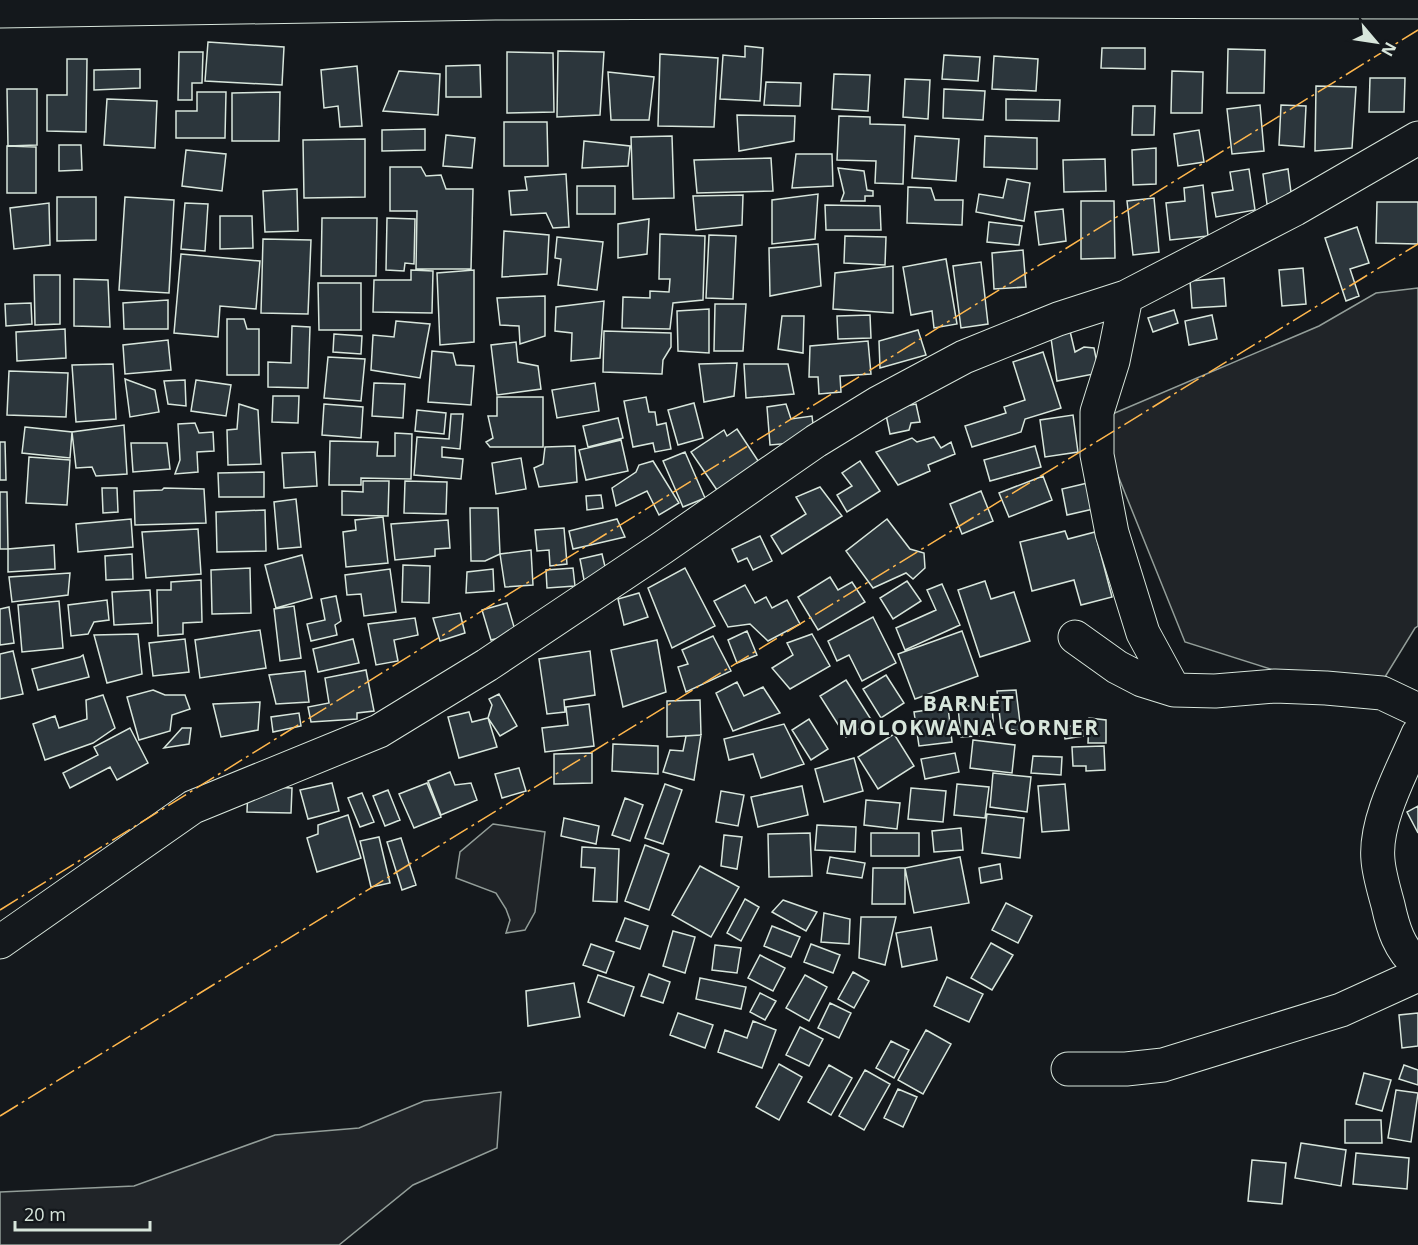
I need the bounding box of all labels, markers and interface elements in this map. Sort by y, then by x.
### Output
north arrow [1346,12,1406,72]
text: N [1376,38,1402,60]
district label: BARNET MOLOKWANA CORNER [838,689,1100,741]
scale bar [15,1194,150,1232]
text: 20 m [24,1202,66,1226]

